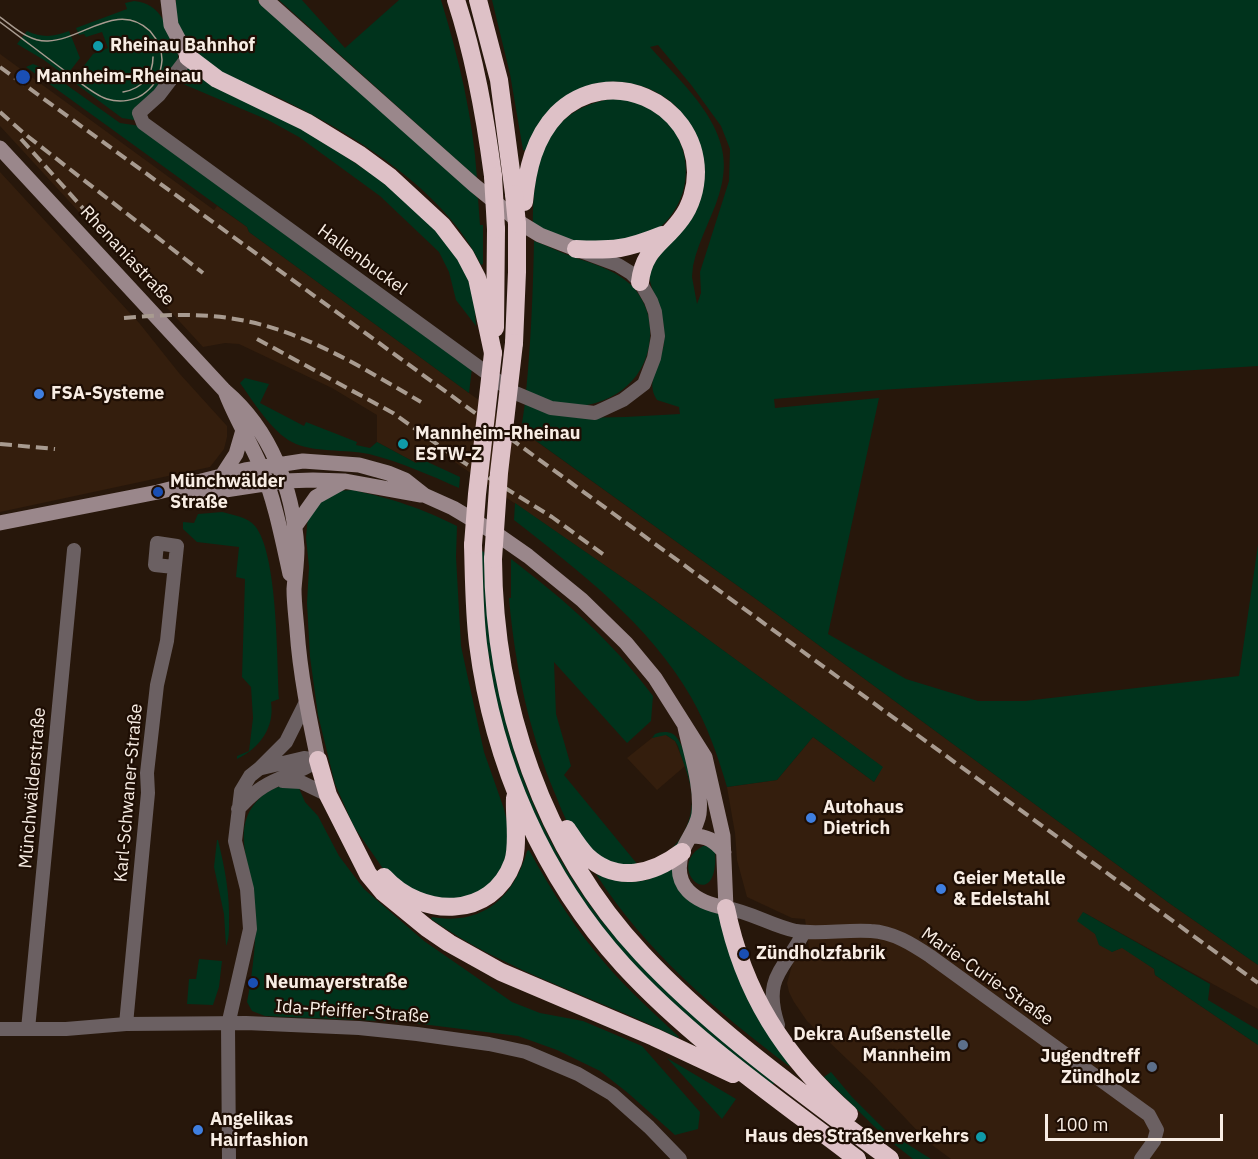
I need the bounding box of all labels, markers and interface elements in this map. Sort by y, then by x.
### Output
place label: Rheinau Bahnhof [110,35,255,57]
marker: Rheinau Bahnhof [91,39,105,53]
place label: Mannheim-Rheinau [36,66,202,88]
marker: Mannheim-Rheinau [14,68,32,86]
street label: Rhenaniastraße [75,202,179,310]
street label: Hallenbuckel [313,220,411,300]
place label: FSA-Systeme [51,383,164,405]
marker: FSA-Systeme [32,387,46,401]
place label: Mannheim-Rheinau ESTW-Z [415,423,581,466]
marker: Mannheim-Rheinau ESTW-Z [396,437,410,451]
place label: Münchwälder Straße [170,471,285,514]
marker: Münchwälder Straße [151,485,165,499]
street label: Karl-Schwaner-Straße [110,703,148,883]
street label: Münchwälderstraße [15,706,51,870]
place label: Autohaus Dietrich [823,797,904,840]
marker: Autohaus Dietrich [804,811,818,825]
place label: Geier Metalle & Edelstahl [953,868,1066,910]
marker: Geier Metalle & Edelstahl [934,882,948,896]
street label: Marie-Curie-Straße [917,923,1057,1031]
place label: Zündholzfabrik [756,943,885,965]
marker: Zündholzfabrik [737,947,751,961]
place label: Neumayerstraße [265,972,408,994]
marker: Neumayerstraße [246,976,260,990]
street label: Ida-Pfeiffer-Straße [274,996,430,1028]
place label: Dekra Außenstelle Mannheim [793,1024,951,1066]
marker: Dekra Außenstelle Mannheim [956,1038,970,1052]
place label: Jugendtreff Zündholz [1040,1046,1140,1088]
marker: Jugendtreff Zündholz [1145,1060,1159,1074]
scale bar [1048,1102,1226,1140]
place label: Angelikas Hairfashion [210,1109,308,1152]
text: 100 m [1056,1113,1108,1136]
marker: Angelikas Hairfashion [191,1123,205,1137]
place label: Haus des Straßenverkehrs [745,1126,969,1148]
marker: Haus des Straßenverkehrs [974,1130,988,1144]

